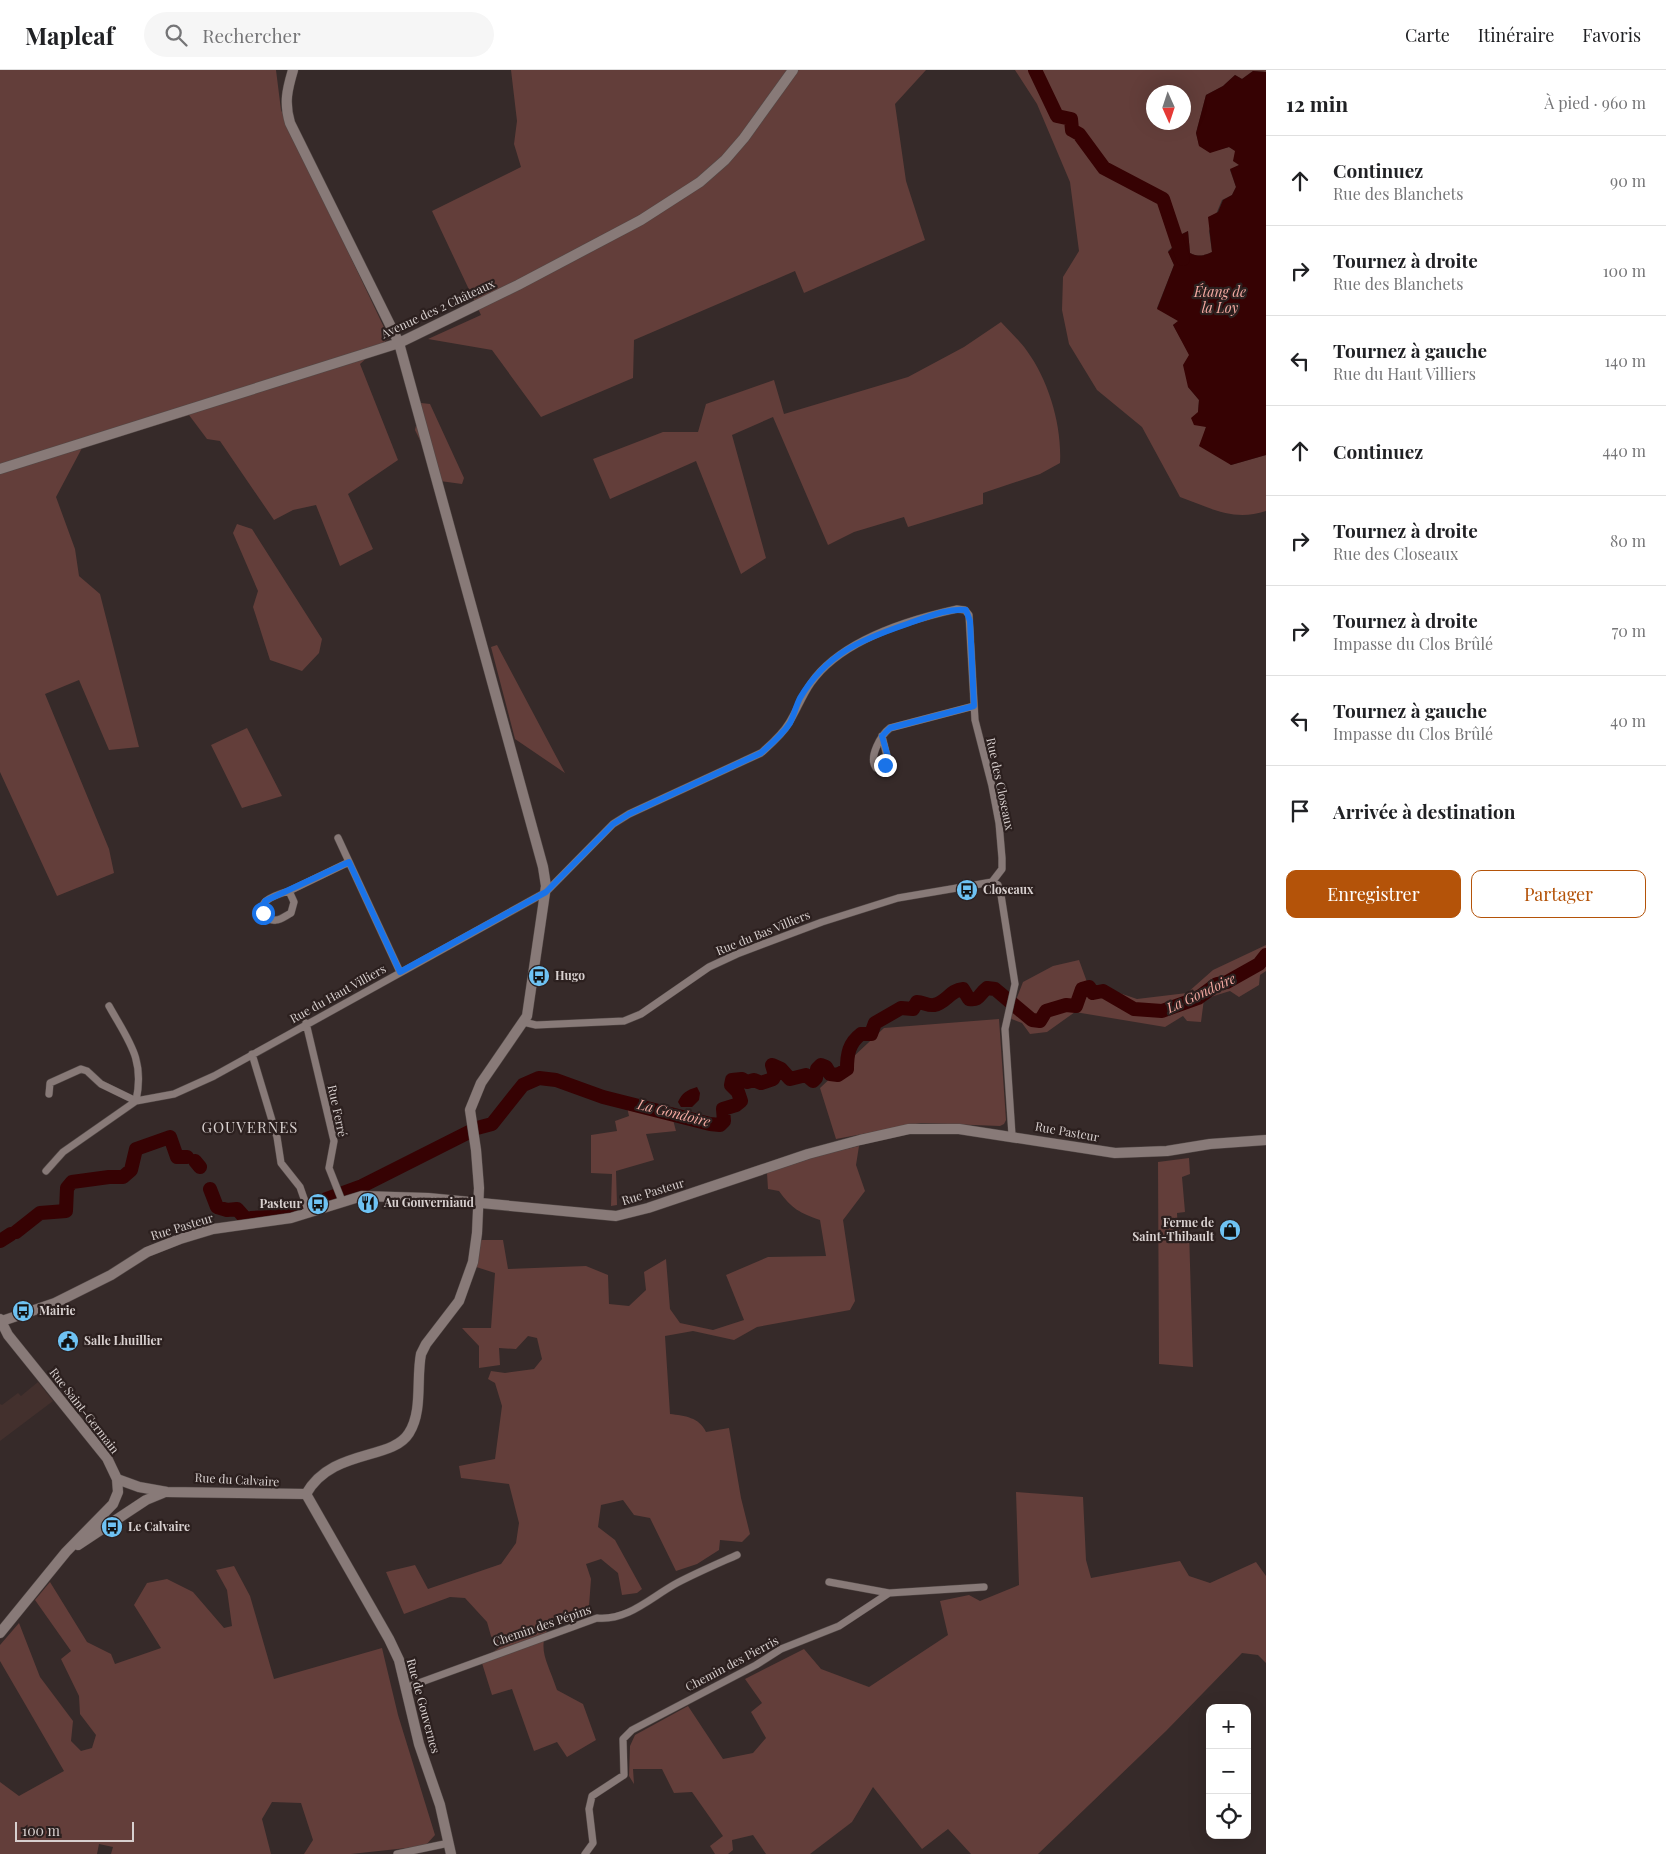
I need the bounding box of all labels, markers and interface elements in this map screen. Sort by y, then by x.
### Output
search box [144,12,494,57]
text: Mapleaf [25,19,114,51]
icon: search [162,21,190,49]
text: Rechercher [202,22,301,48]
text: Carte [1405,23,1450,47]
text: Itinéraire [1478,23,1554,47]
text: Favoris [1582,23,1641,47]
north arrow [1146,85,1191,130]
text: 12 min [1286,89,1348,117]
text: À pied · 960 m [1544,92,1646,113]
text: Continuez [1333,157,1423,183]
icon: ahead [1286,167,1314,195]
text: 90 m [1610,170,1646,191]
text: Rue des Blanchets [1333,183,1463,204]
text: Tournez à droite [1333,247,1478,273]
icon: right [1286,257,1314,285]
text: 100 m [1603,260,1646,281]
text: Rue des Blanchets [1333,273,1463,294]
street label: Avenue des 2 Châteaux [377,274,498,342]
water label: Étang de la Loy [1193,282,1246,317]
text: Tournez à gauche [1333,337,1487,363]
icon: left [1286,347,1314,375]
text: 140 m [1604,350,1646,371]
text: Rue du Haut Villiers [1333,363,1476,384]
icon: ahead [1286,437,1314,465]
text: Continuez [1333,438,1423,464]
text: 440 m [1602,440,1646,461]
text: Tournez à droite [1333,517,1478,543]
icon: right [1286,527,1314,555]
text: 80 m [1610,530,1646,551]
text: Rue des Closeaux [1333,543,1458,564]
text: Tournez à droite [1333,607,1478,633]
icon: right [1286,617,1314,645]
text: 70 m [1612,620,1646,641]
text: Impasse du Clos Brûlé [1333,633,1493,654]
text: Tournez à gauche [1333,697,1487,723]
icon: left [1286,707,1314,735]
text: 40 m [1610,710,1646,731]
text: Impasse du Clos Brûlé [1333,723,1493,744]
street label: Rue des Closeaux [983,736,1019,832]
route end [874,754,897,777]
icon: arrive [1286,797,1314,825]
text: Arrivée à destination [1333,798,1515,824]
button: Enregistrer [1286,870,1461,918]
button: Partager [1471,870,1646,918]
bus stop icon: Closeaux [955,878,979,902]
place label: Closeaux [983,881,1034,897]
route start [252,902,275,925]
street label: Rue du Bas Villiers [713,906,812,958]
street label: Rue du Haut Villiers [287,960,388,1026]
bus stop icon: Hugo [527,964,551,988]
place label: Hugo [555,967,585,983]
water label: La Gondoire [1162,968,1238,1017]
street label: Rue Ferré [325,1083,351,1138]
water label: La Gondoire [635,1094,712,1131]
district label: GOUVERNES [202,1117,298,1137]
street label: Rue Pasteur [1034,1118,1101,1145]
street label: Rue Pasteur [619,1174,687,1208]
restaurant icon: Au Gouverniaud [356,1191,380,1215]
bus stop icon: Pasteur [306,1192,330,1216]
place label: Au Gouverniaud [383,1194,474,1210]
place label: Pasteur [260,1195,302,1211]
street label: Rue Pasteur [148,1209,216,1243]
place label: Ferme de Saint-Thibault [1132,1214,1215,1244]
shop icon: Ferme de Saint-Thibault [1218,1218,1242,1242]
bus stop icon: Mairie [11,1299,35,1323]
place label: Mairie [39,1302,75,1318]
public building icon: Salle Lhuillier [56,1329,80,1353]
place label: Salle Lhuillier [84,1332,162,1348]
street label: Rue Saint-Germain [46,1364,123,1456]
street label: Rue du Calvaire [194,1469,280,1489]
bus stop icon: Le Calvaire [100,1515,124,1539]
place label: Le Calvaire [128,1518,190,1534]
street label: Chemin des Pépins [490,1601,593,1649]
street label: Chemin des Pierris [682,1632,781,1694]
street label: Rue de Gouvernes [404,1657,444,1755]
map controls [1206,1704,1251,1839]
button: + [1206,1704,1251,1749]
button: − [1206,1749,1251,1794]
button: locate [1206,1794,1251,1839]
scale bar [15,1819,134,1842]
text: 100 m [22,1821,60,1840]

